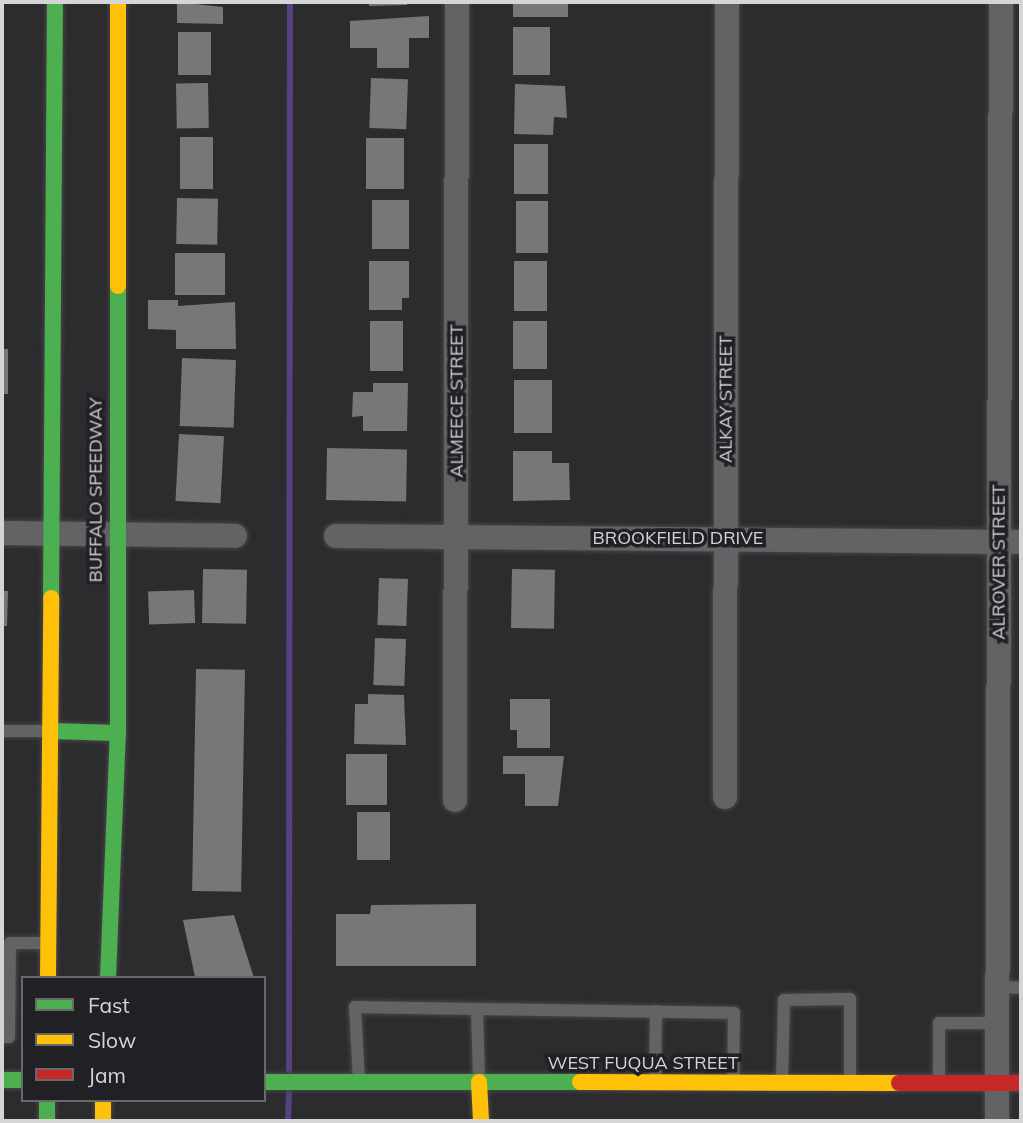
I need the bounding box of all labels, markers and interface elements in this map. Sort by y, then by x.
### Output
street label: ALMEECE STREET [446,324,468,478]
street label: ALKAY STREET [715,335,737,463]
street label: BUFFALO SPEEDWAY [85,398,107,582]
street label: ALROVER STREET [988,484,1010,640]
street label: BROOKFIELD DRIVE [593,527,763,549]
legend [21,976,266,1102]
text: Fast [88,992,130,1018]
text: Slow [88,1027,136,1053]
street label: WEST FUQUA STREET [547,1052,739,1074]
text: Jam [88,1062,126,1088]

